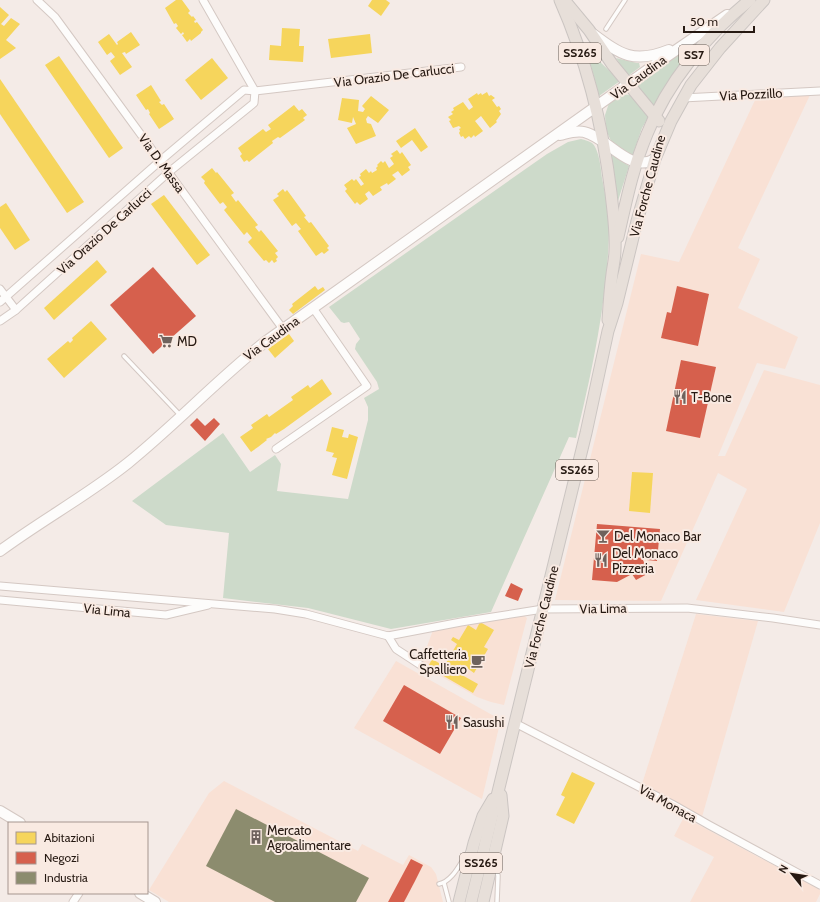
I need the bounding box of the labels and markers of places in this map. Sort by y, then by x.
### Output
supermarket icon: MD [158,333,174,349]
place label: MD [177,333,197,349]
restaurant icon: T-Bone [672,389,688,405]
place label: T-Bone [691,389,732,405]
bar icon: Del Monaco Bar [595,528,611,544]
place label: Del Monaco Bar [614,528,702,544]
place label: Del Monaco Pizzeria [612,545,678,576]
restaurant icon: Del Monaco Pizzeria [593,552,609,568]
place label: Caffetteria Spalliero [409,646,468,677]
cafe icon: Caffetteria Spalliero [470,653,486,669]
restaurant icon: Sasushi [444,714,460,730]
place label: Sasushi [463,714,504,730]
place label: Mercato Agroalimentare [267,822,351,853]
building icon: Mercato Agroalimentare [248,829,264,845]

